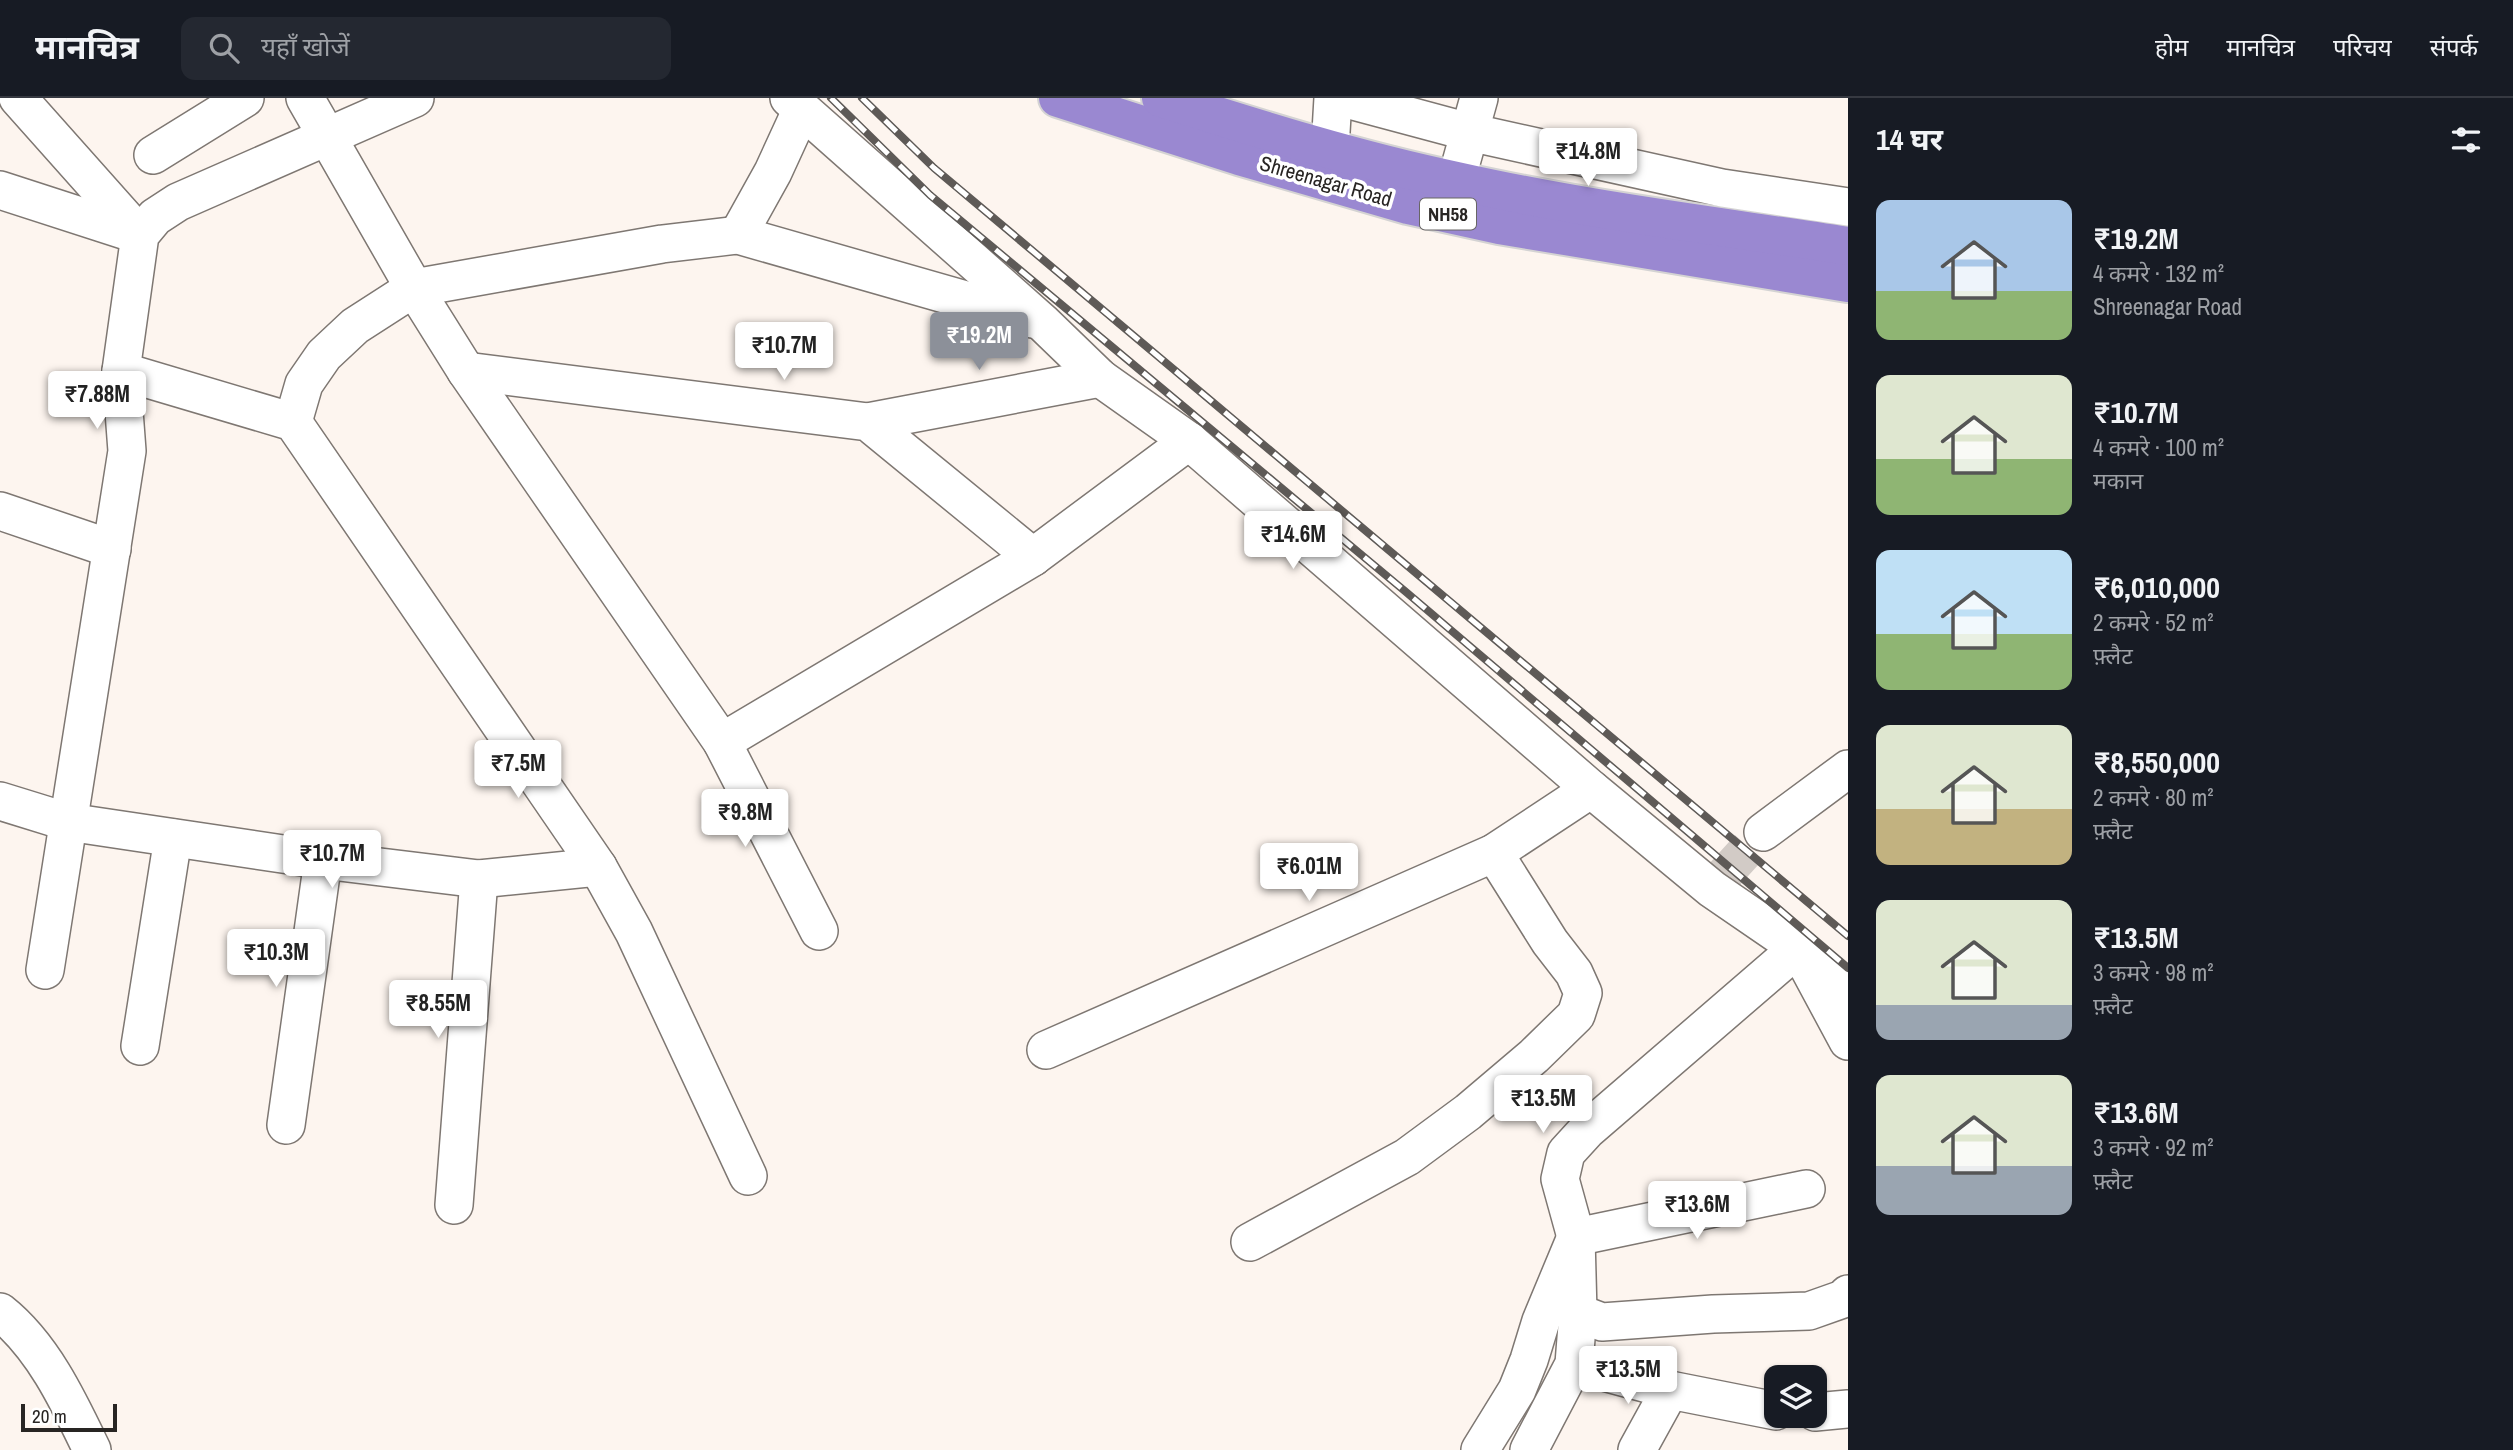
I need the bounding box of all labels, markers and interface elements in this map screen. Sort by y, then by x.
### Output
search box [181,17,671,80]
text: मानचित्र [35,25,139,69]
icon: search [205,29,243,67]
text: यहाँ खोजें [261,29,350,64]
text: होम [2155,31,2188,63]
text: मानचित्र [2226,31,2295,63]
text: परिचय [2333,31,2392,63]
text: संपर्क [2430,31,2478,63]
text: 14 घर [1876,119,1943,159]
icon: filters [2447,121,2485,159]
pin: ₹14.8M [1531,129,1645,188]
text: ₹14.8M [1555,135,1621,166]
street label: Shreenagar Road [1257,148,1395,214]
road number: NH58 [1420,198,1476,230]
text: ₹19.2M [2093,218,2179,258]
icon: home [1932,228,2016,312]
text: 4 कमरे · 132 m² [2093,258,2224,289]
text: Shreenagar Road [2093,291,2242,322]
pin: ₹19.2M [922,313,1036,372]
text: ₹19.2M [946,319,1012,350]
pin: ₹10.7M [727,322,841,382]
text: ₹10.7M [751,329,817,360]
pin: ₹7.88M [40,372,154,431]
text: ₹7.88M [64,378,130,409]
text: ₹10.7M [2093,392,2179,432]
icon: home [1932,403,2016,487]
text: 4 कमरे · 100 m² [2093,432,2224,463]
text: मकान [2093,465,2143,496]
pin: ₹14.6M [1236,512,1350,571]
text: ₹14.6M [1260,518,1326,549]
text: ₹6,010,000 [2093,567,2220,607]
icon: home [1932,578,2016,662]
text: 2 कमरे · 52 m² [2093,607,2214,638]
text: फ़्लैट [2093,640,2133,671]
pin: ₹7.5M [469,740,567,800]
text: ₹8,550,000 [2093,742,2220,782]
text: ₹7.5M [490,747,546,778]
icon: home [1932,753,2016,837]
text: 2 कमरे · 80 m² [2093,782,2214,813]
pin: ₹9.8M [696,790,794,849]
text: ₹9.8M [717,796,773,827]
text: फ़्लैट [2093,815,2133,846]
pin: ₹10.7M [275,830,389,890]
text: ₹10.7M [299,837,365,868]
pin: ₹6.01M [1252,844,1366,903]
text: ₹6.01M [1276,850,1342,881]
text: ₹13.5M [2093,917,2179,957]
icon: home [1932,928,2016,1012]
pin: ₹10.3M [219,930,333,989]
text: ₹10.3M [243,936,309,967]
text: 3 कमरे · 98 m² [2093,957,2214,988]
pin: ₹8.55M [381,981,495,1040]
text: ₹8.55M [405,987,471,1018]
text: फ़्लैट [2093,990,2133,1021]
pin: ₹13.5M [1486,1076,1600,1135]
text: ₹13.5M [1510,1082,1576,1113]
text: ₹13.6M [2093,1092,2179,1132]
icon: home [1932,1103,2016,1187]
text: 3 कमरे · 92 m² [2093,1132,2214,1163]
text: फ़्लैट [2093,1165,2133,1196]
pin: ₹13.6M [1640,1182,1754,1241]
text: ₹13.6M [1664,1188,1730,1219]
pin: ₹13.5M [1571,1346,1685,1406]
text: ₹13.5M [1595,1353,1661,1384]
map controls [1764,1365,1827,1428]
button: layers [1764,1365,1827,1428]
scale bar [21,1401,117,1433]
text: 20 m [32,1403,67,1429]

